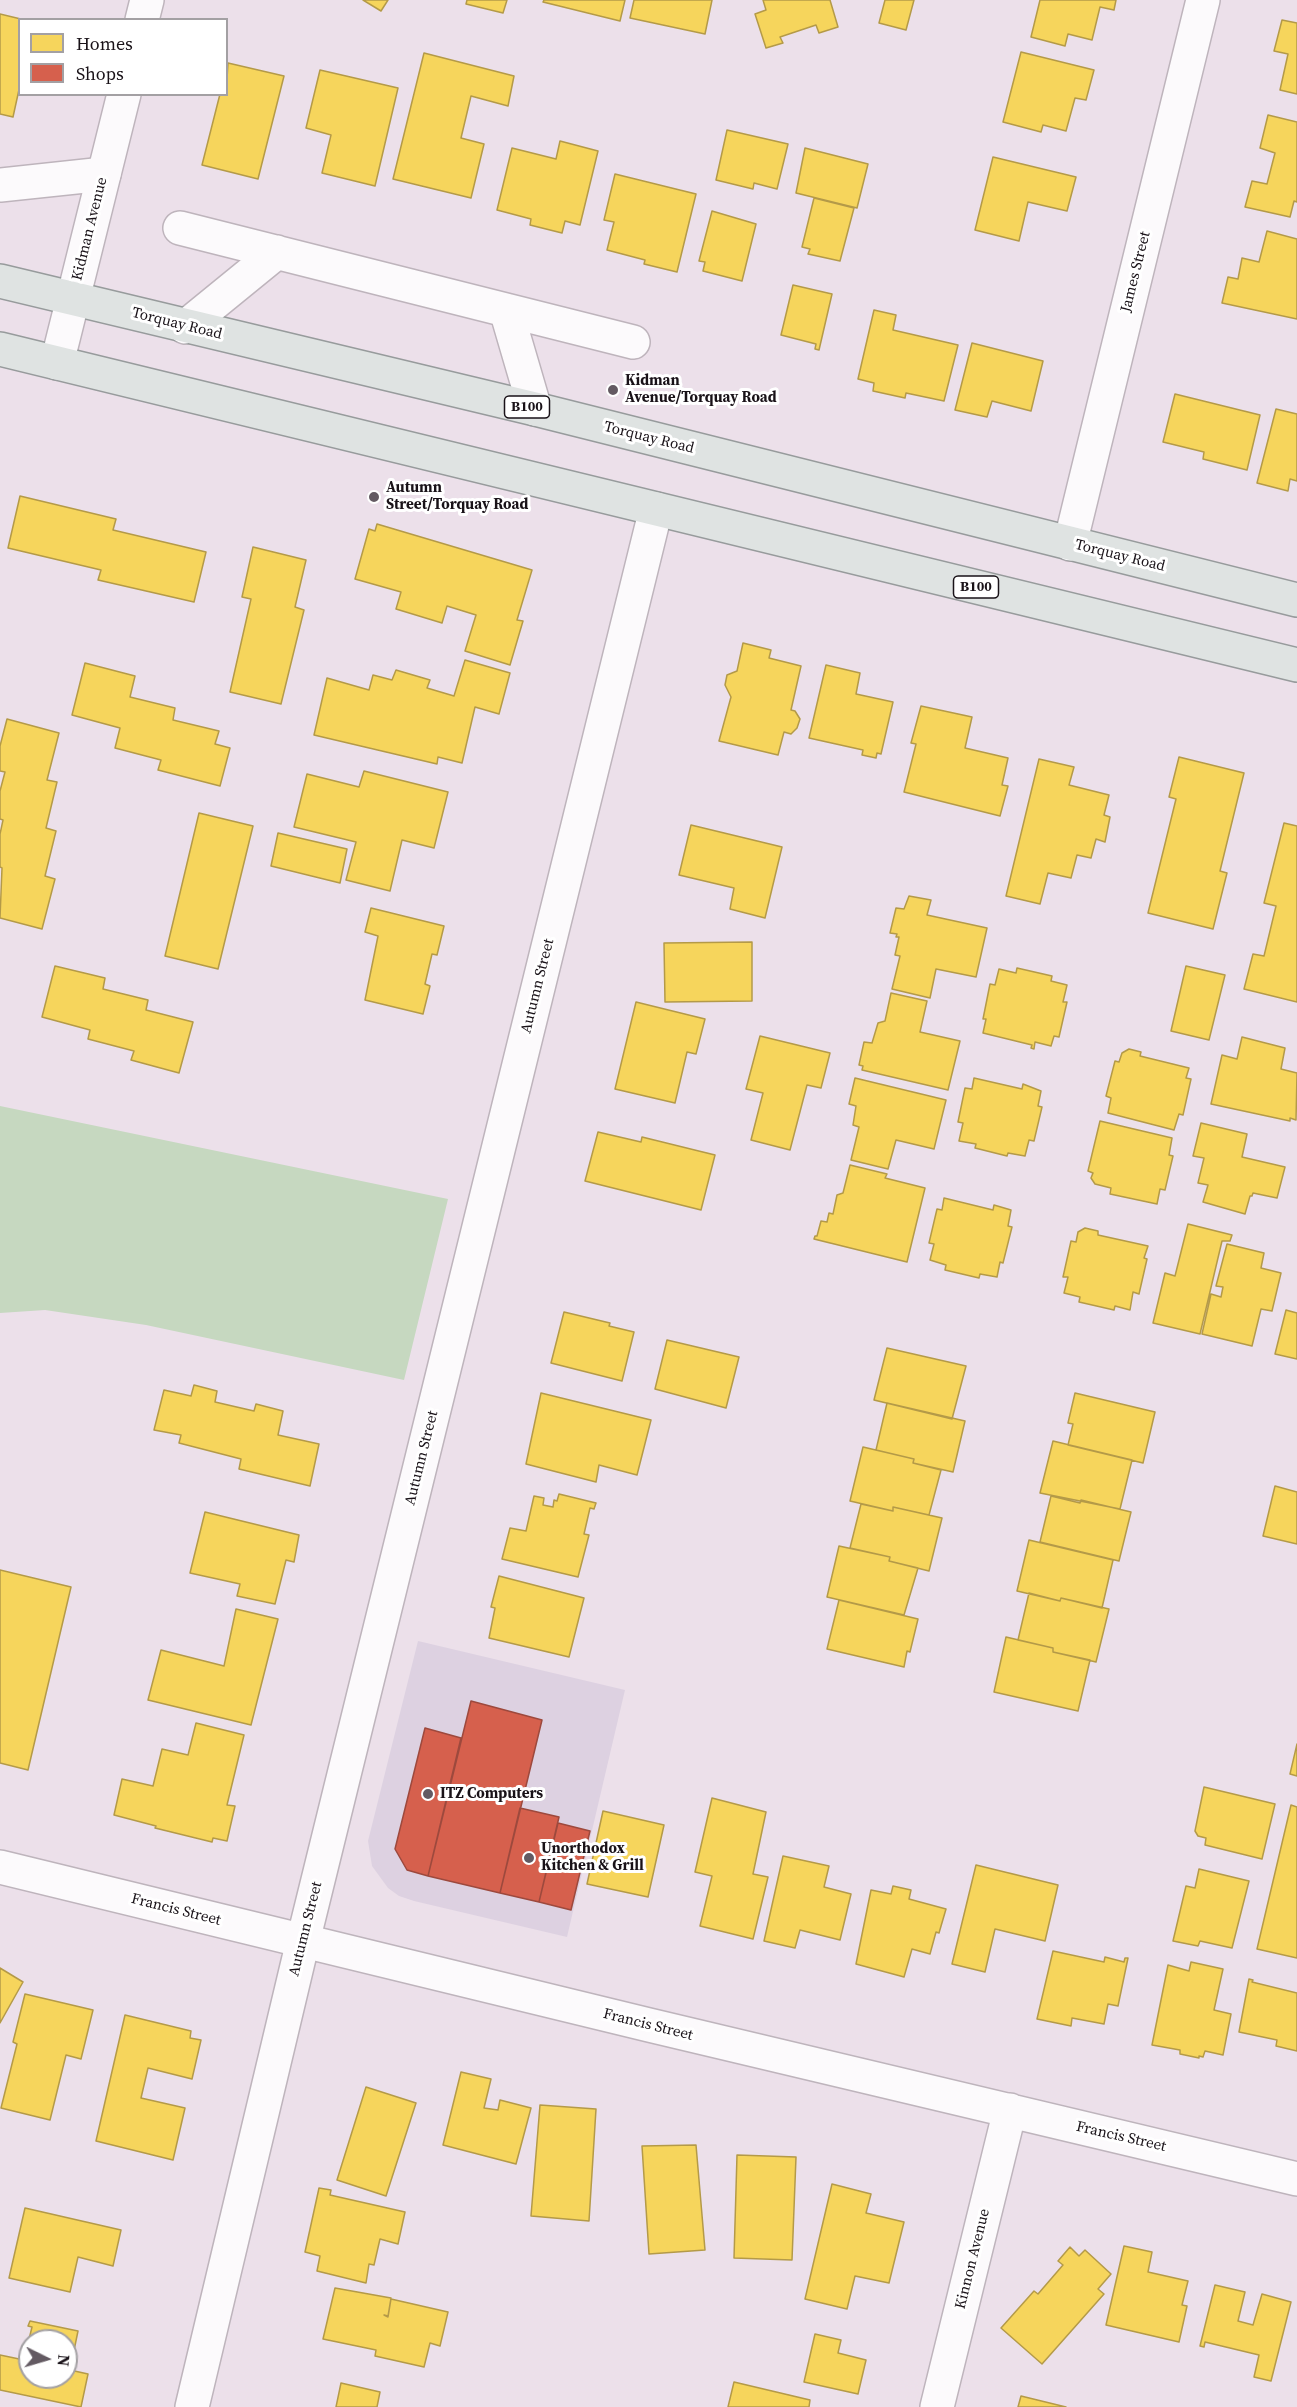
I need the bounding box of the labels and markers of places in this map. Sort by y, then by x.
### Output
place label: Kidman Avenue/Torquay Road [625,372,777,407]
marker: Kidman Avenue/Torquay Road [606,383,620,397]
place label: Autumn Street/Torquay Road [386,479,528,514]
marker: Autumn Street/Torquay Road [367,490,381,504]
place label: ITZ Computers [440,1785,543,1803]
marker: ITZ Computers [421,1787,435,1801]
place label: Unorthodox Kitchen & Grill [541,1840,644,1875]
marker: Unorthodox Kitchen & Grill [522,1851,536,1865]

